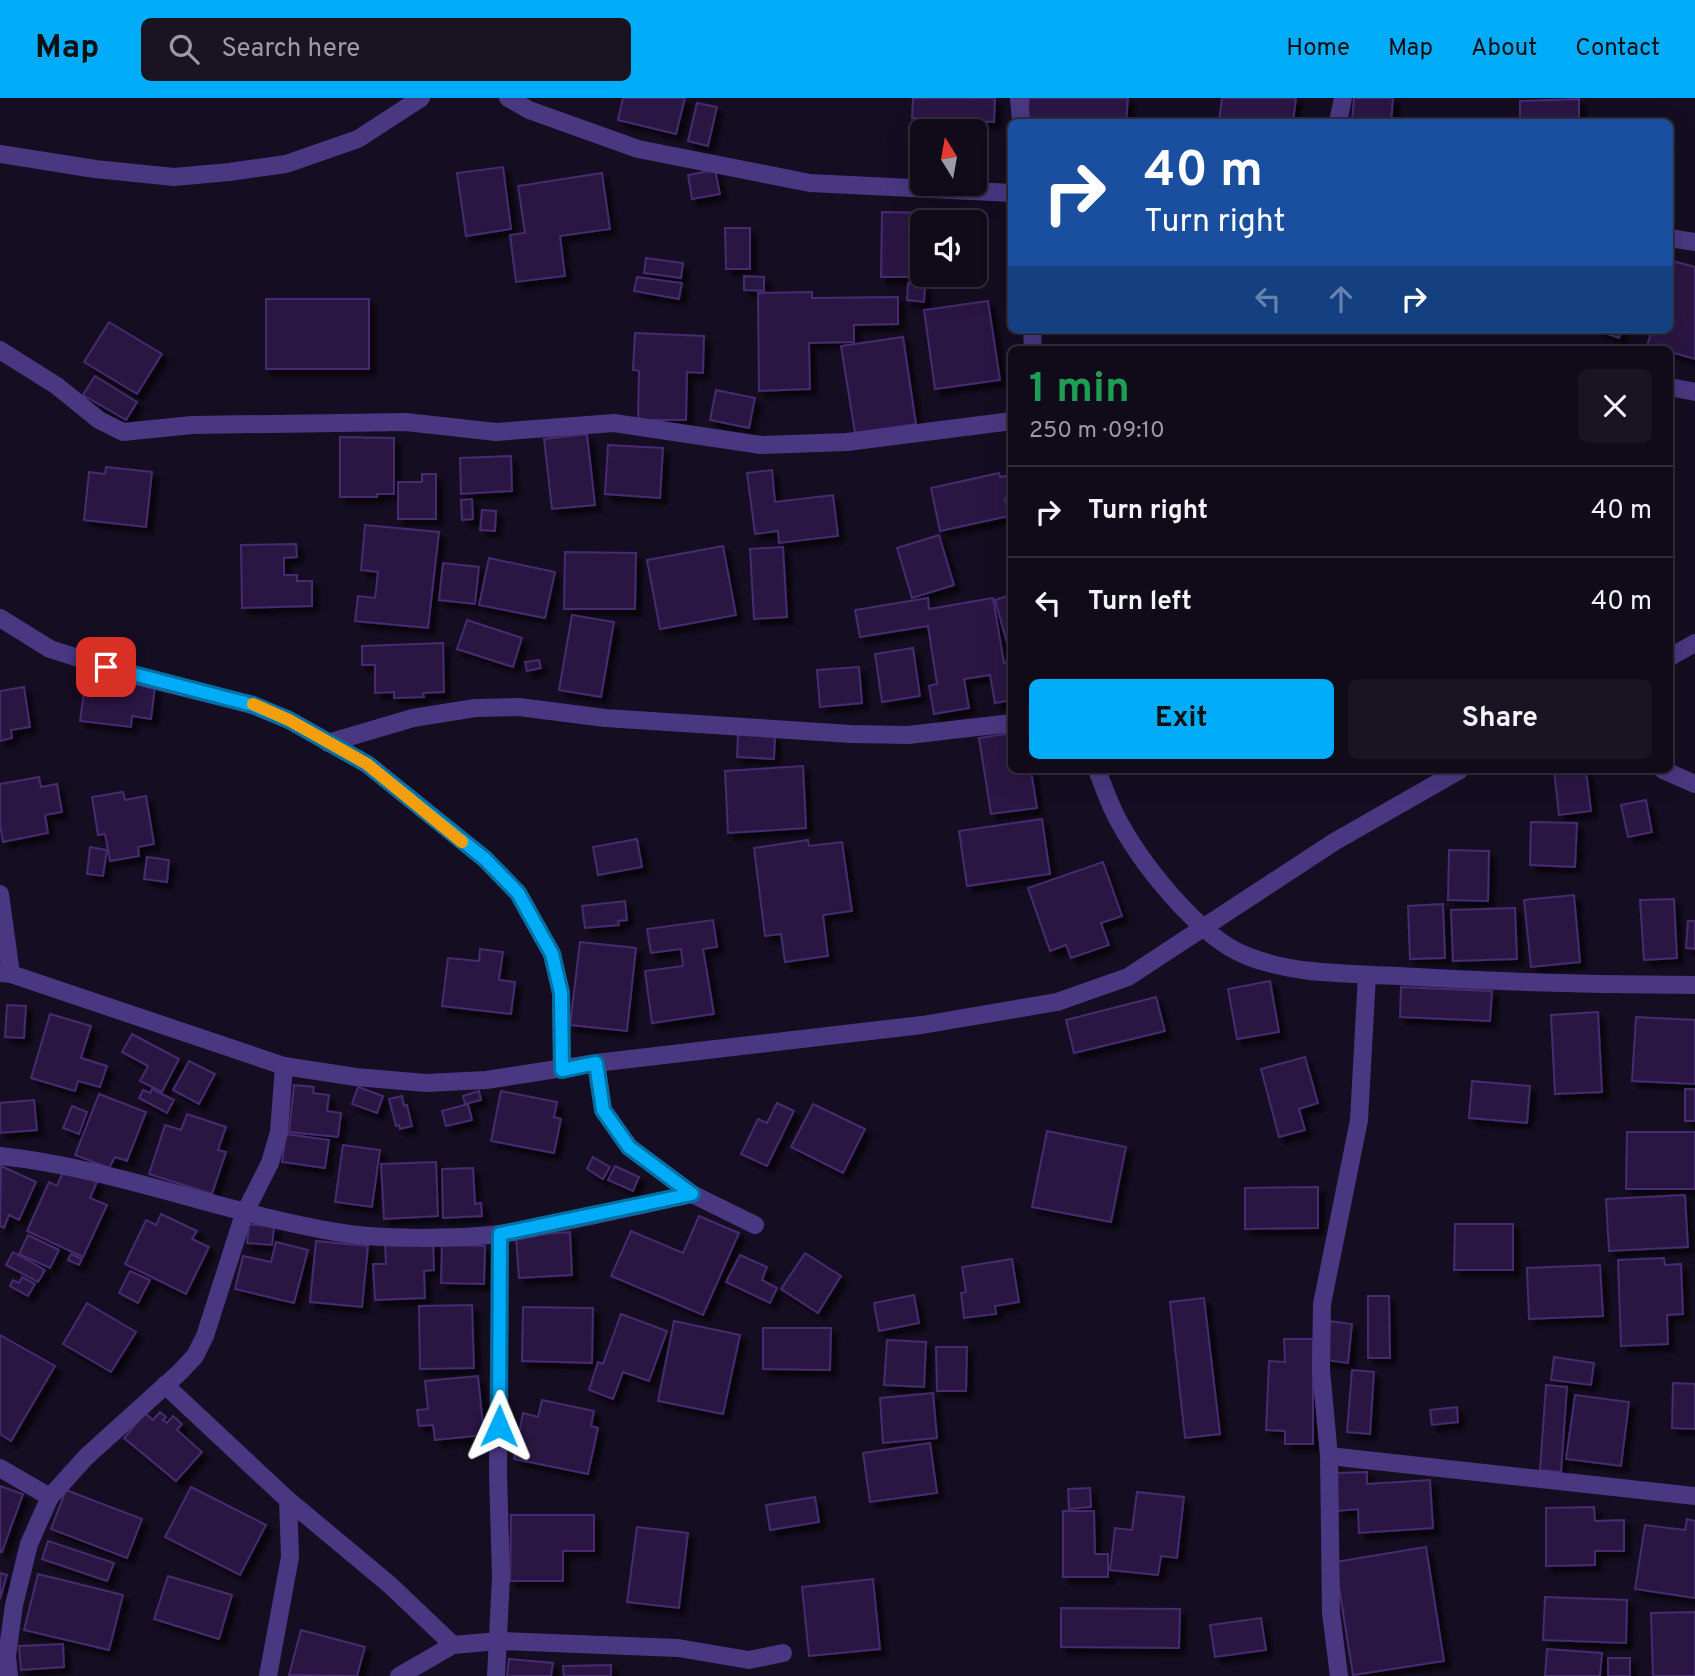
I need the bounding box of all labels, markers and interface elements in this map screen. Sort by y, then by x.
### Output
search box [141,18,631,81]
text: Map [35,28,99,70]
icon: search [165,30,203,68]
text: Search here [221,33,360,66]
text: Home [1286,34,1350,64]
text: Map [1388,34,1433,64]
text: About [1471,34,1537,64]
text: Contact [1575,34,1660,64]
north arrow [910,119,987,196]
map controls [910,119,987,287]
text: 40 m [1144,142,1263,204]
icon: right [1029,147,1120,238]
text: Turn right [1144,203,1286,243]
button: sound [910,210,987,287]
icon: left [1249,280,1287,318]
icon: ahead [1322,280,1360,318]
icon: right [1395,280,1433,318]
text: 1 min [1029,364,1130,417]
button: close [1578,369,1652,443]
text: 250 m · 09:10 [1029,417,1165,446]
icon: right [1029,493,1067,531]
text: Turn right [1088,495,1208,528]
text: 40 m [1591,495,1652,528]
icon: left [1029,584,1067,622]
text: Turn left [1088,586,1192,619]
text: 40 m [1591,586,1652,619]
pin [76,637,136,697]
icon: arrive [87,648,125,686]
button: Exit [1029,679,1334,759]
button: Share [1348,679,1652,759]
position arrow [462,1389,536,1463]

